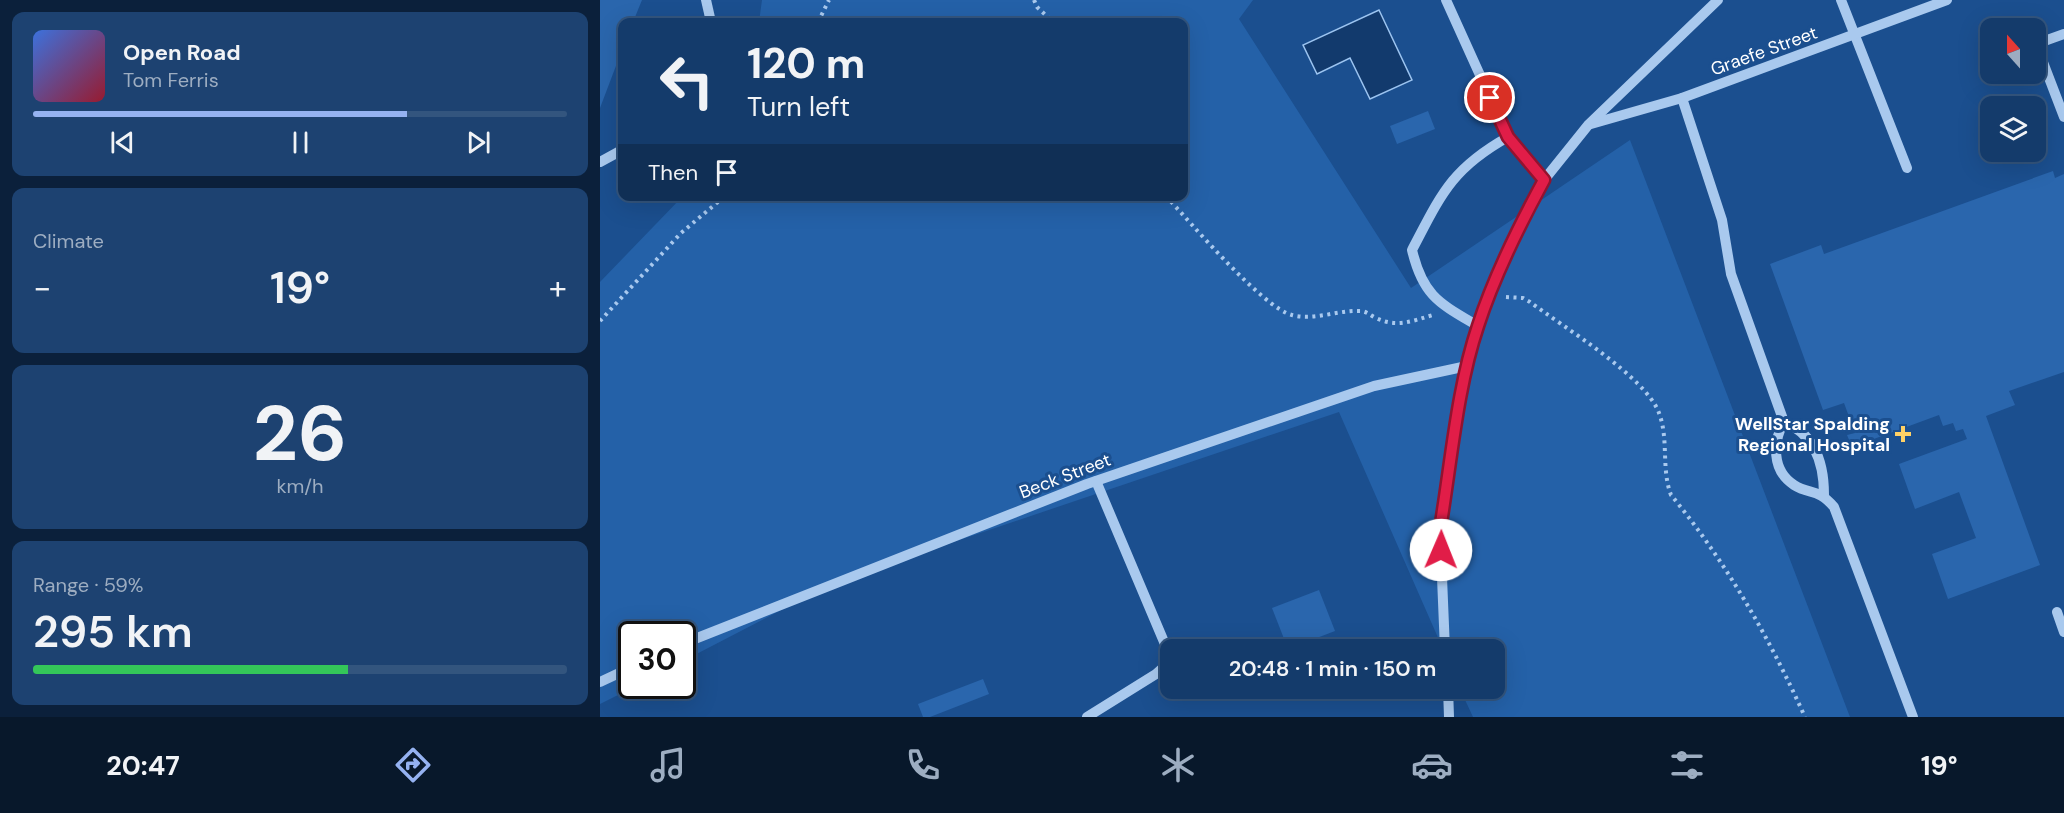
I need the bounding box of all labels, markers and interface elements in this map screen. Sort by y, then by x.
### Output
north arrow [1980,18,2046,84]
map controls [1980,18,2046,162]
street label: Graefe Street [1707,21,1821,81]
text: 120 m [747,36,865,91]
text: Open Road [123,38,241,67]
icon: left [648,42,726,120]
text: Tom Ferris [123,67,219,93]
pin [1464,72,1515,123]
icon: arrive [1473,81,1506,114]
text: Turn left [747,89,850,124]
button: layers [1980,96,2046,162]
icon: previous [106,126,139,159]
icon: pause [284,126,317,159]
icon: next [462,126,495,159]
icon: arrive [710,156,743,189]
text: Then [648,158,698,187]
text: Climate [33,228,104,254]
text: 19° [270,258,330,317]
text: − [33,266,51,309]
text: + [549,266,567,309]
text: 26 [253,383,347,484]
place label: WellStar Spalding Regional Hospital [1735,412,1890,457]
marker: WellStar Spalding Regional Hospital [1894,425,1912,443]
street label: Beck Street [1016,448,1114,504]
text: km/h [276,473,324,499]
position arrow [1409,518,1473,582]
text: Range · 59% [33,572,144,598]
text: 295 km [33,602,193,661]
speed limit sign: 30 [618,621,696,699]
text: 20:48 · 1 min · 150 m [1229,654,1436,683]
icon: directions [392,744,434,786]
icon: music [647,744,689,786]
icon: phone [902,744,944,786]
icon: climate [1157,744,1199,786]
icon: car [1411,744,1453,786]
icon: filters [1666,744,1708,786]
text: 20:47 [106,748,180,783]
text: 19° [1921,748,1958,783]

